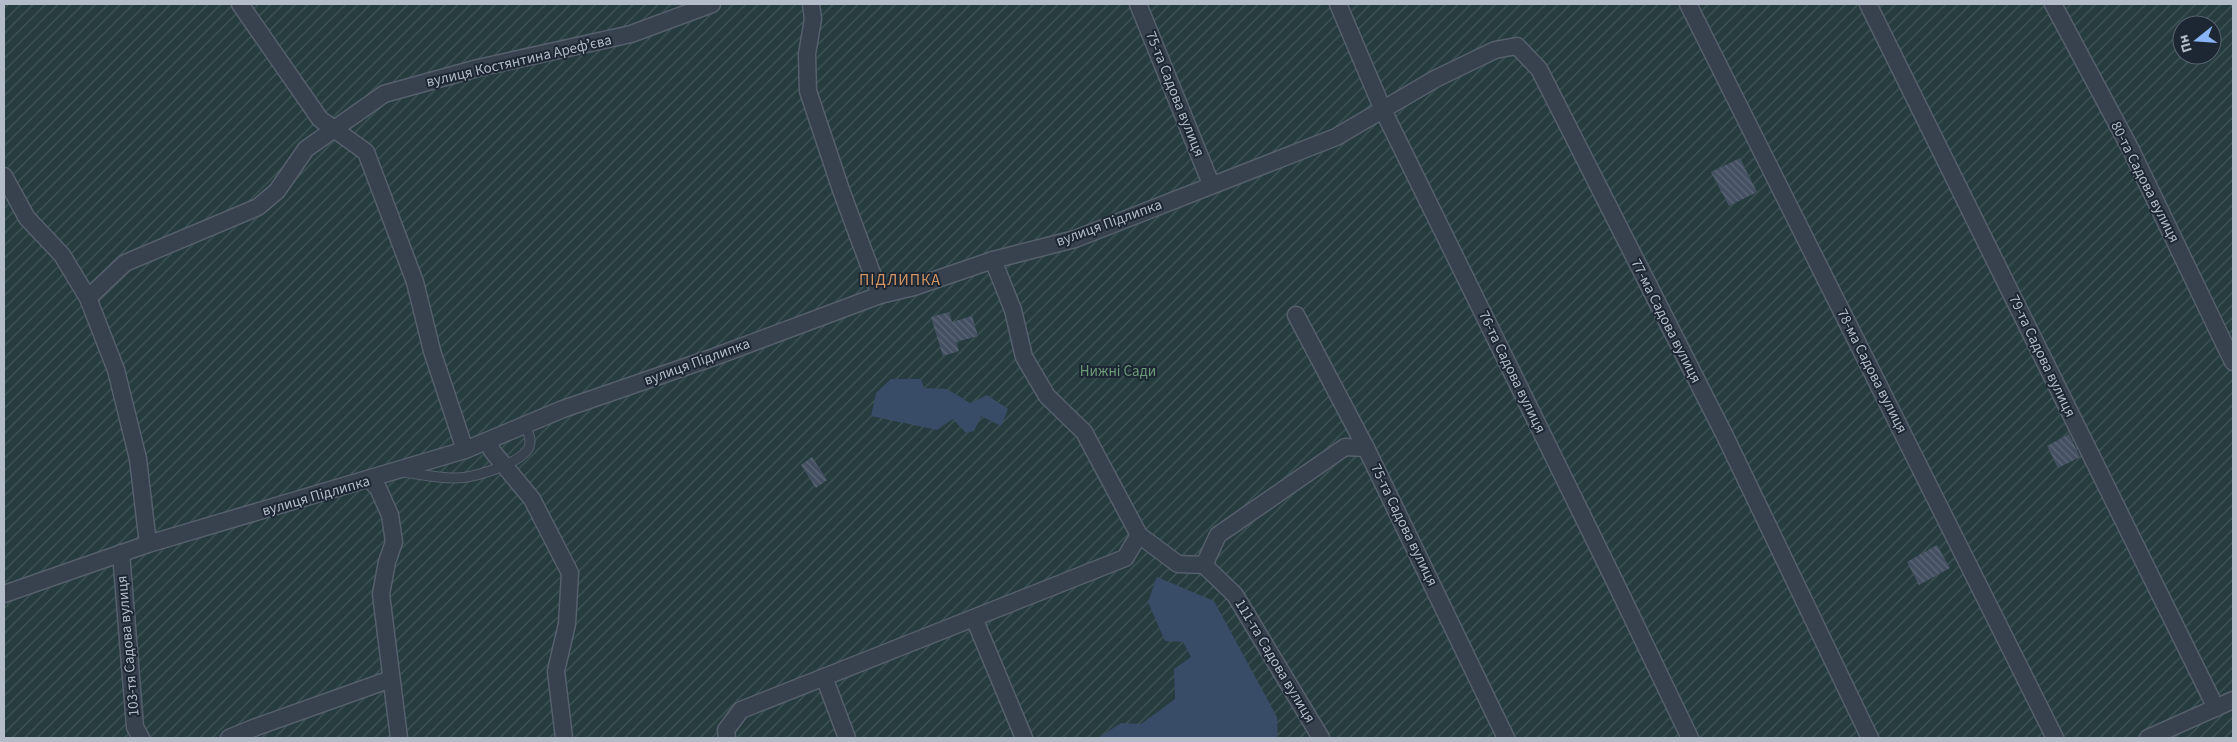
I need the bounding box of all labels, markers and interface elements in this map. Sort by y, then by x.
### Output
north arrow [2172,15,2222,65]
street label: 75-та Садова вулиця [1140,28,1210,160]
street label: вулиця Костянтина Арефʼєва [424,29,614,93]
text: Пн [2173,32,2198,55]
street label: 80-та Садова вулиця [2105,118,2185,246]
street label: вулиця Підлипка [1053,194,1165,252]
street label: 77-ма Садова вулиця [1626,255,1706,387]
district label: ПІДЛИПКА [859,269,941,291]
street label: 79-та Садова вулиця [2003,291,2081,421]
street label: 78-ма Садова вулиця [1832,305,1912,437]
street label: 76-та Садова вулиця [1473,307,1551,437]
street label: вулиця Підлипка [641,333,753,391]
park label: Нижні Сади [1080,361,1156,382]
street label: 75-та Садова вулиця [1365,460,1443,590]
street label: вулиця Підлипка [260,471,372,521]
street label: 103-тя Садова вулиця [111,575,145,717]
street label: 111-та Садова вулиця [1230,595,1320,727]

